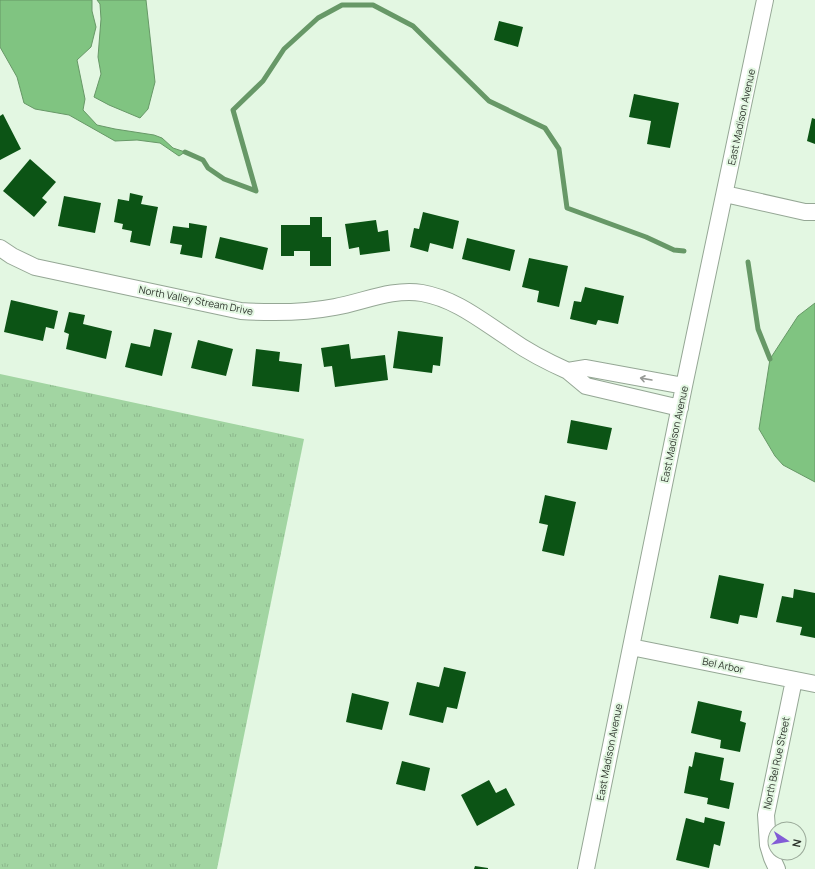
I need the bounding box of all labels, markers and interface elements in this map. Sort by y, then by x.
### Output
street label: East Madison Avenue [724,67,758,166]
street label: North Valley Stream Drive [138,282,254,318]
one-way arrow [640,375,653,383]
street label: East Madison Avenue [657,384,691,483]
street label: Bel Arbor [701,654,745,676]
street label: East Madison Avenue [593,702,625,801]
street label: North Bel Rue Street [759,716,793,810]
north arrow [767,821,807,861]
text: N [789,838,805,849]

